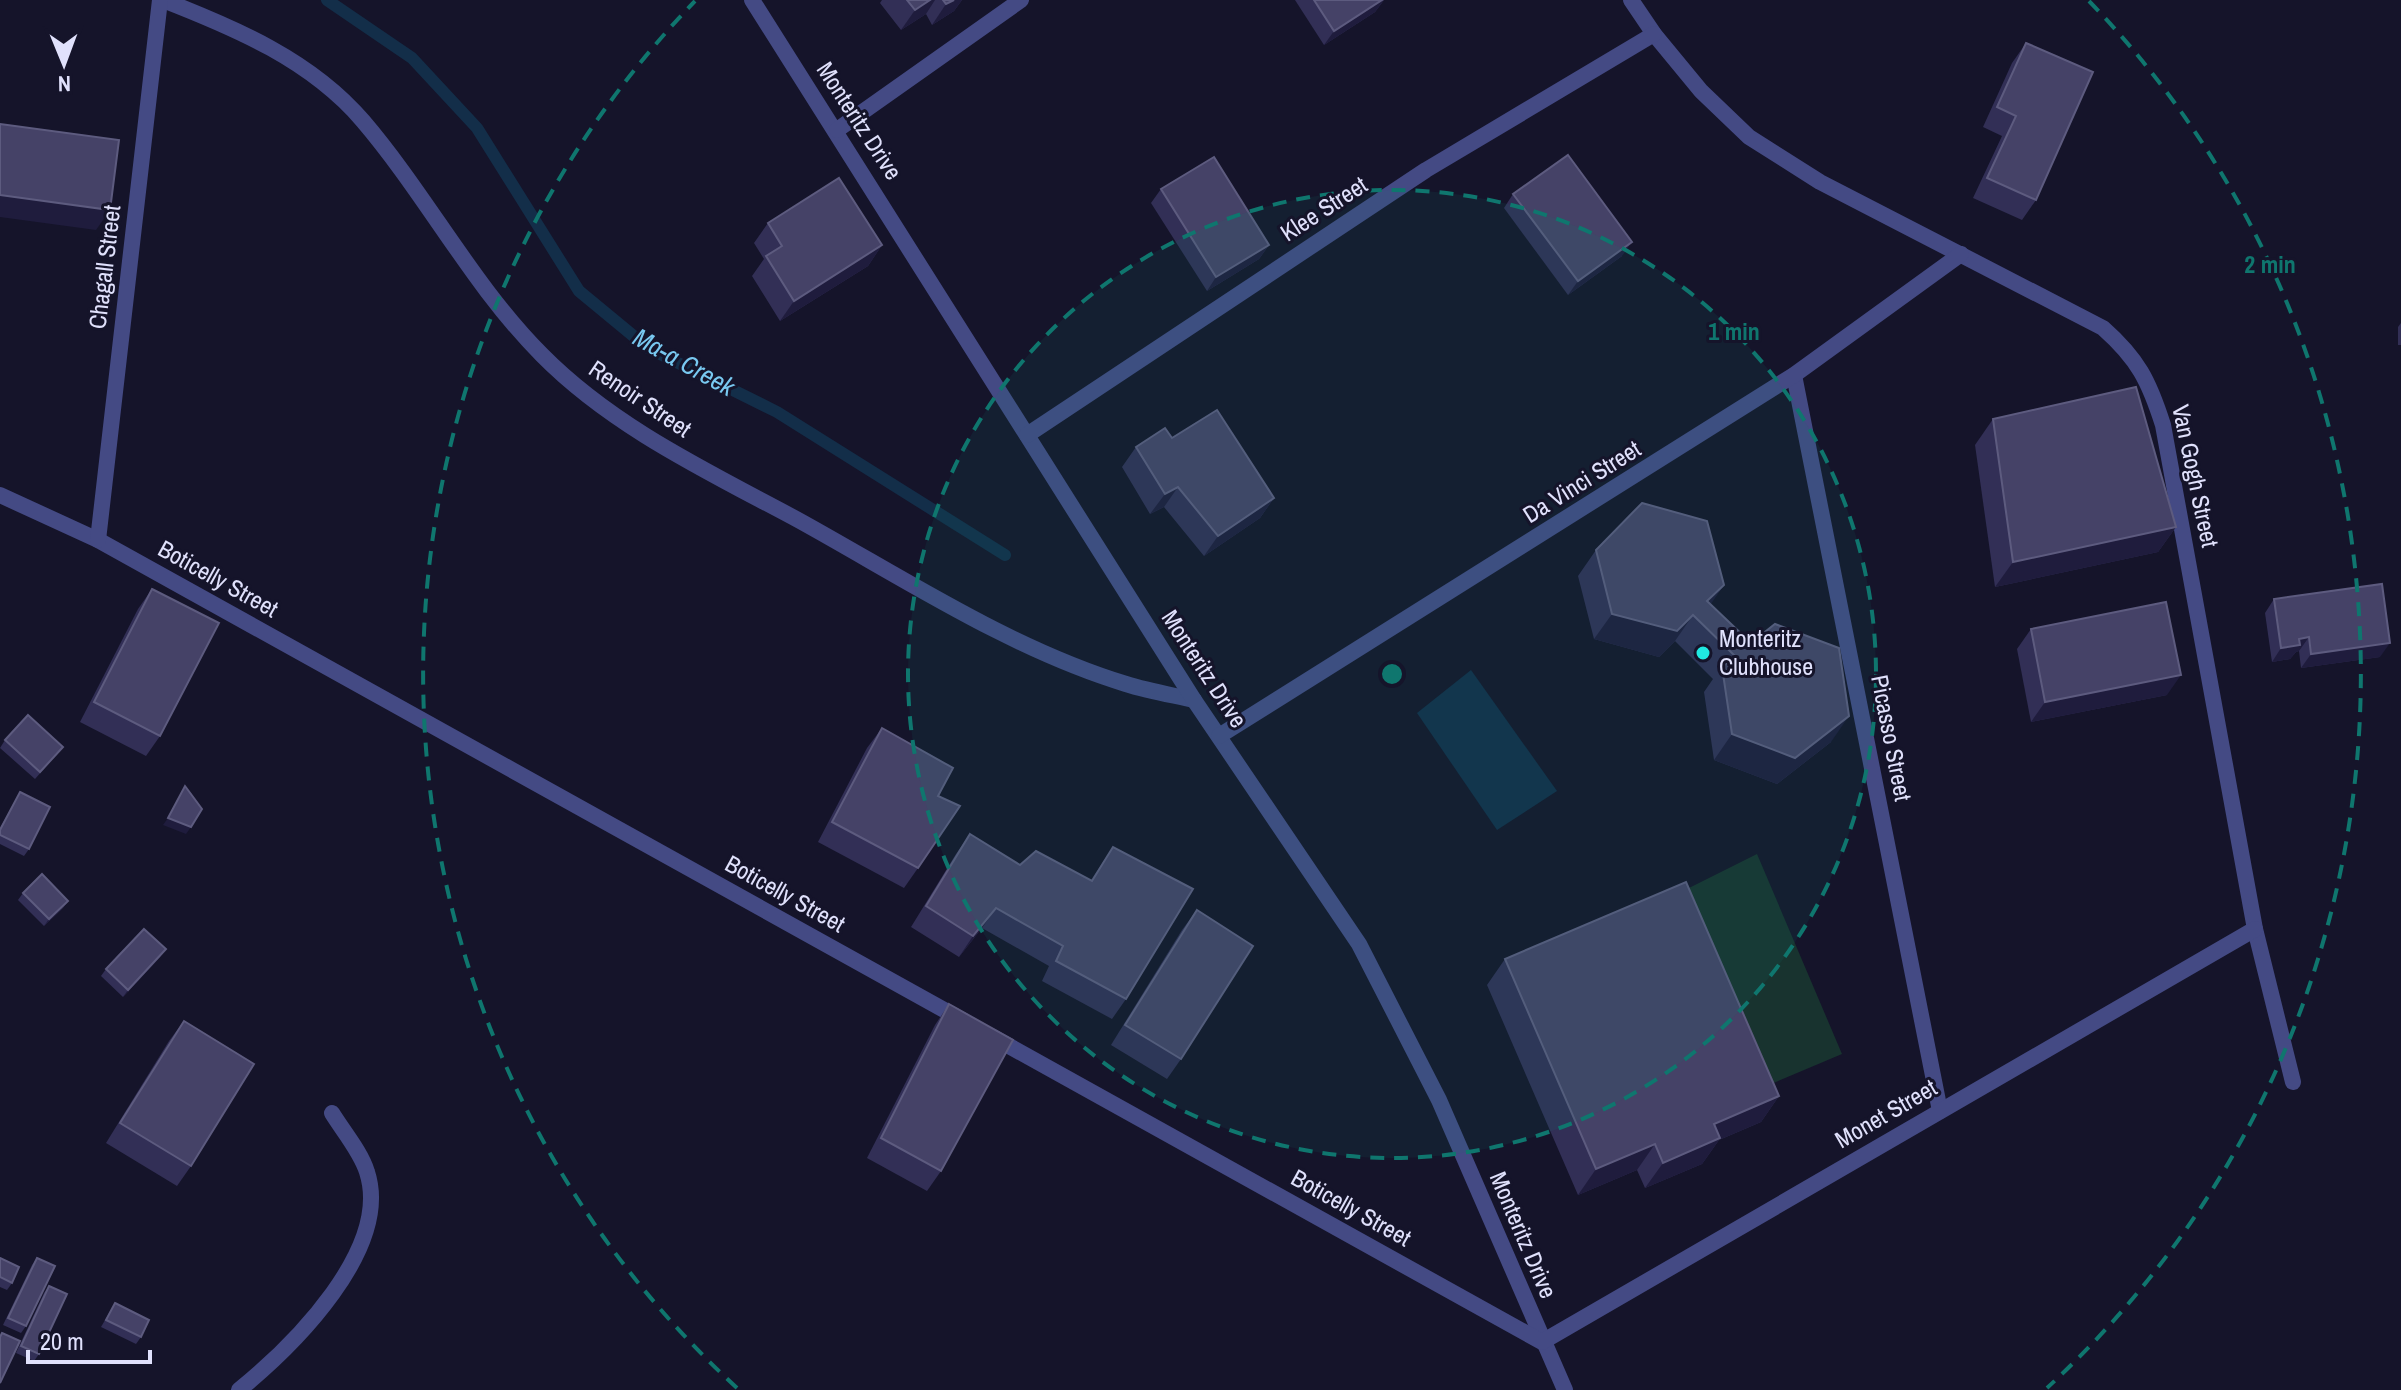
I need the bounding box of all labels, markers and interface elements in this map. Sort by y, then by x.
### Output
north arrow [24,24,104,104]
street label: Monteritz Drive [810,55,910,186]
text: N [58,69,71,99]
street label: Klee Street [1274,168,1373,248]
street label: Chagall Street [81,203,128,331]
text: 2 min [2244,248,2296,280]
text: 1 min [1708,315,1760,347]
water label: Ma-a Creek [627,319,743,405]
street label: Renoir Street [583,352,698,444]
street label: Van Gogh Street [2165,401,2227,551]
street label: Da Vinci Street [1517,432,1647,530]
street label: Boticelly Street [153,532,285,624]
street label: Monteritz Drive [1155,603,1255,734]
place label: Monteritz Clubhouse [1719,622,1813,682]
marker: Monteritz Clubhouse [1694,644,1712,662]
centre of rings [1378,660,1406,688]
street label: Picasso Street [1864,672,1920,804]
street label: Boticelly Street [720,847,852,939]
street label: Monet Street [1829,1071,1943,1155]
street label: Boticelly Street [1286,1161,1418,1253]
street label: Monteritz Drive [1483,1166,1565,1303]
scale bar [28,1314,150,1364]
text: 20 m [40,1325,84,1357]

